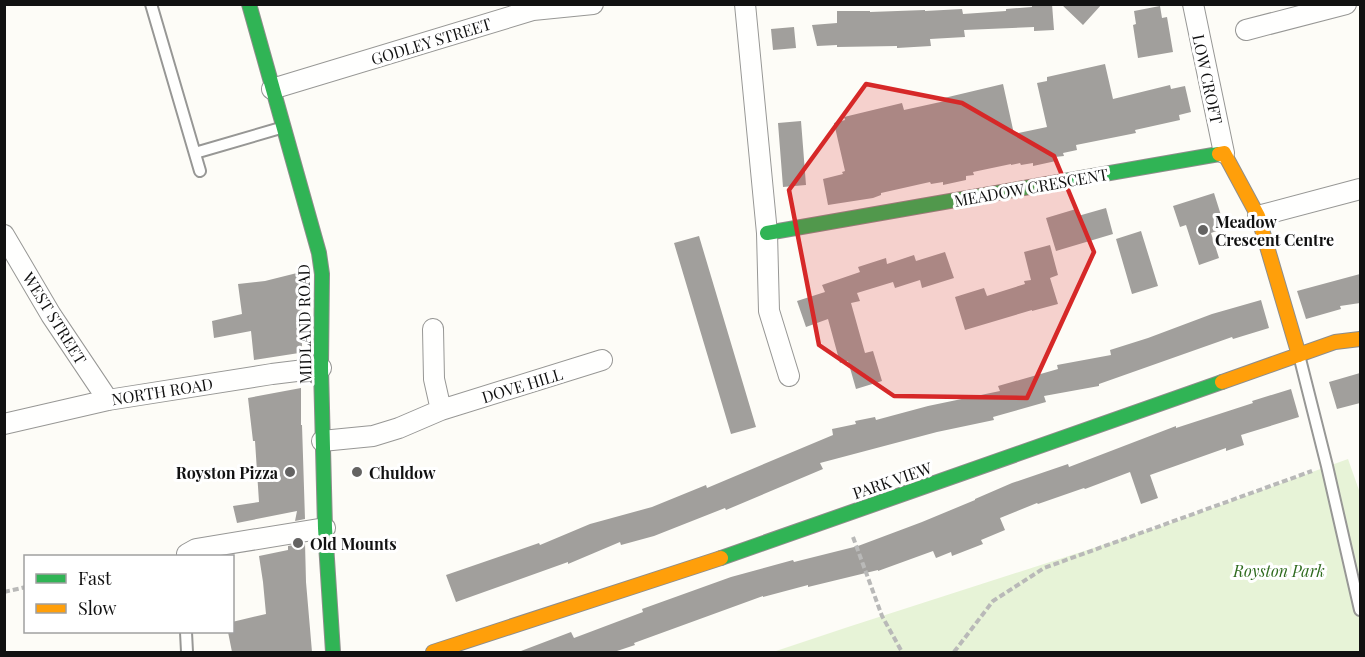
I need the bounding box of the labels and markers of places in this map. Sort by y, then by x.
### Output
place label: Meadow Crescent Centre [1215,211,1334,250]
marker: Meadow Crescent Centre [1196,223,1210,237]
place label: Royston Pizza [176,462,279,483]
place label: Chuldow [369,462,436,483]
marker: Royston Pizza [283,465,297,479]
marker: Chuldow [350,465,364,479]
place label: Old Mounts [310,533,397,554]
marker: Old Mounts [291,536,305,550]

